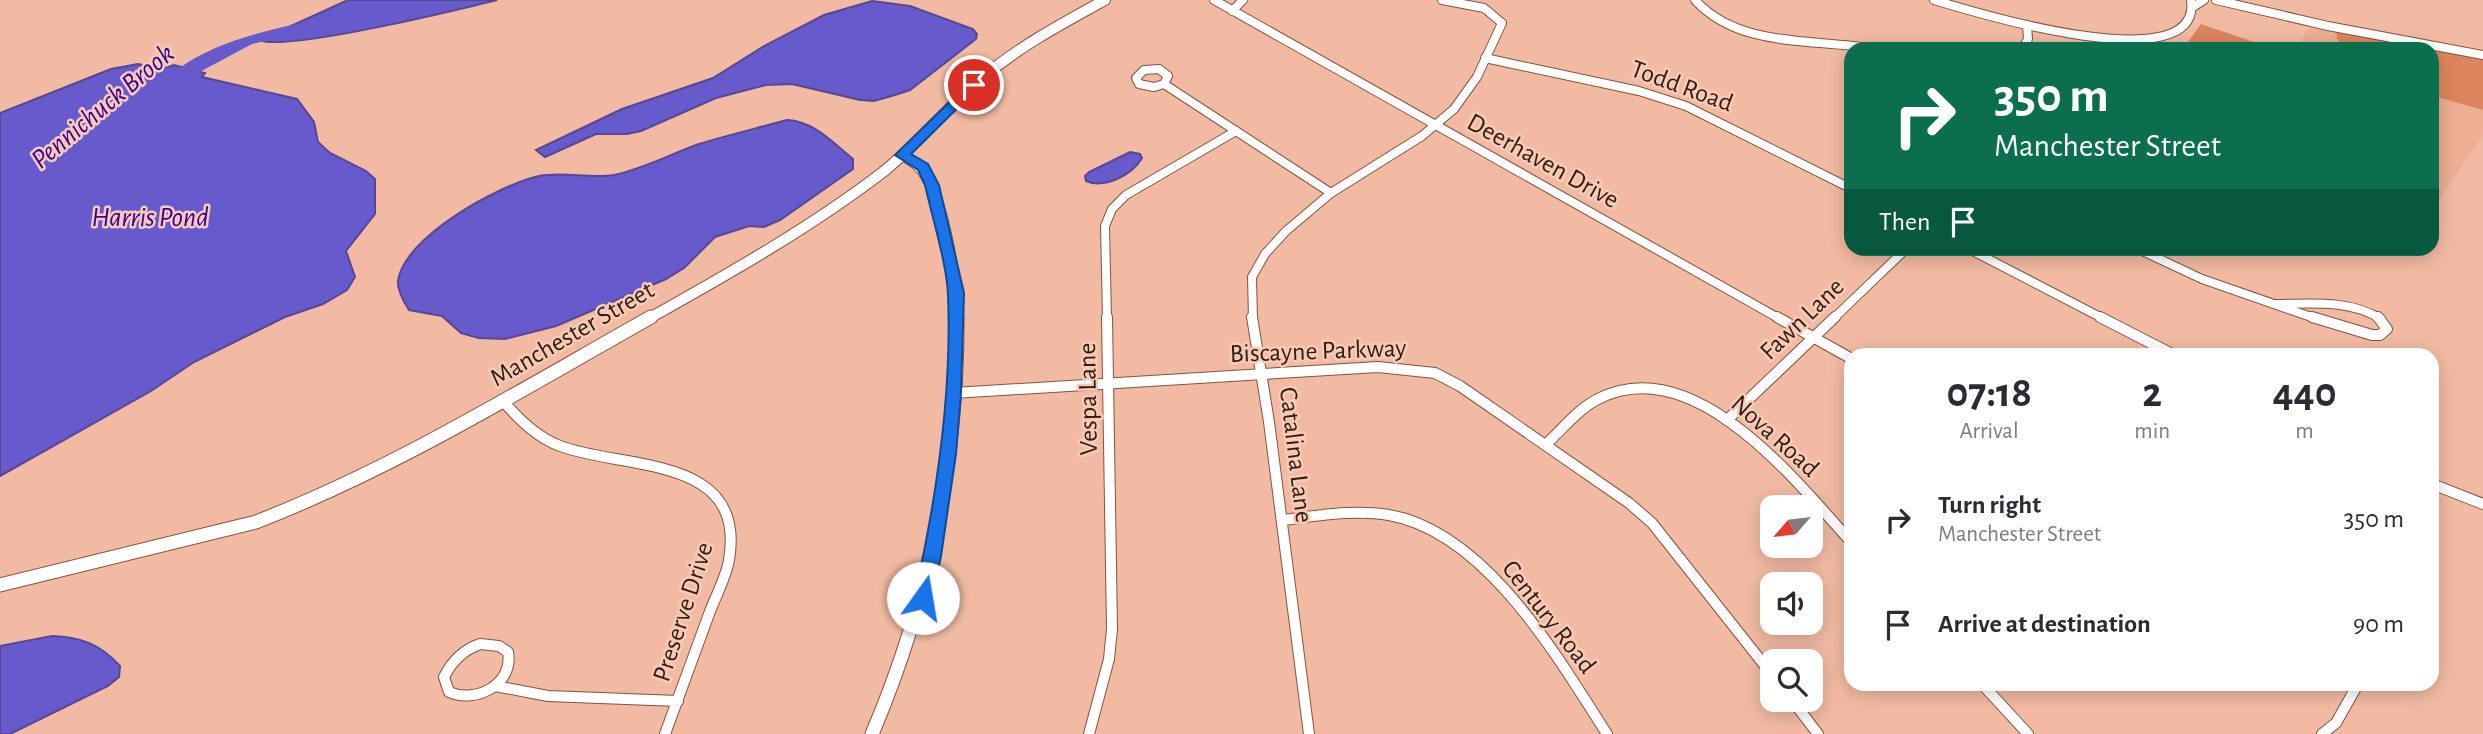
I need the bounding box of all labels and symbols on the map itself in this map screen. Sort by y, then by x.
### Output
water label: Pennichuck Brook [26,39,180,175]
pin [944,55,1004,115]
street label: Todd Road [1627,56,1737,116]
street label: Deerhaven Drive [1463,109,1623,213]
water label: Harris Pond [91,204,209,232]
street label: Fawn Lane [1755,273,1849,365]
street label: Manchester Street [486,277,658,391]
street label: Biscayne Parkway [1229,335,1407,367]
street label: Vespa Lane [1074,342,1102,456]
street label: Catalina Lane [1275,386,1317,524]
street label: Nova Road [1726,390,1824,482]
north arrow [1760,495,1824,558]
street label: Preserve Drive [648,539,718,685]
street label: Century Road [1497,556,1601,678]
position arrow [886,561,960,635]

